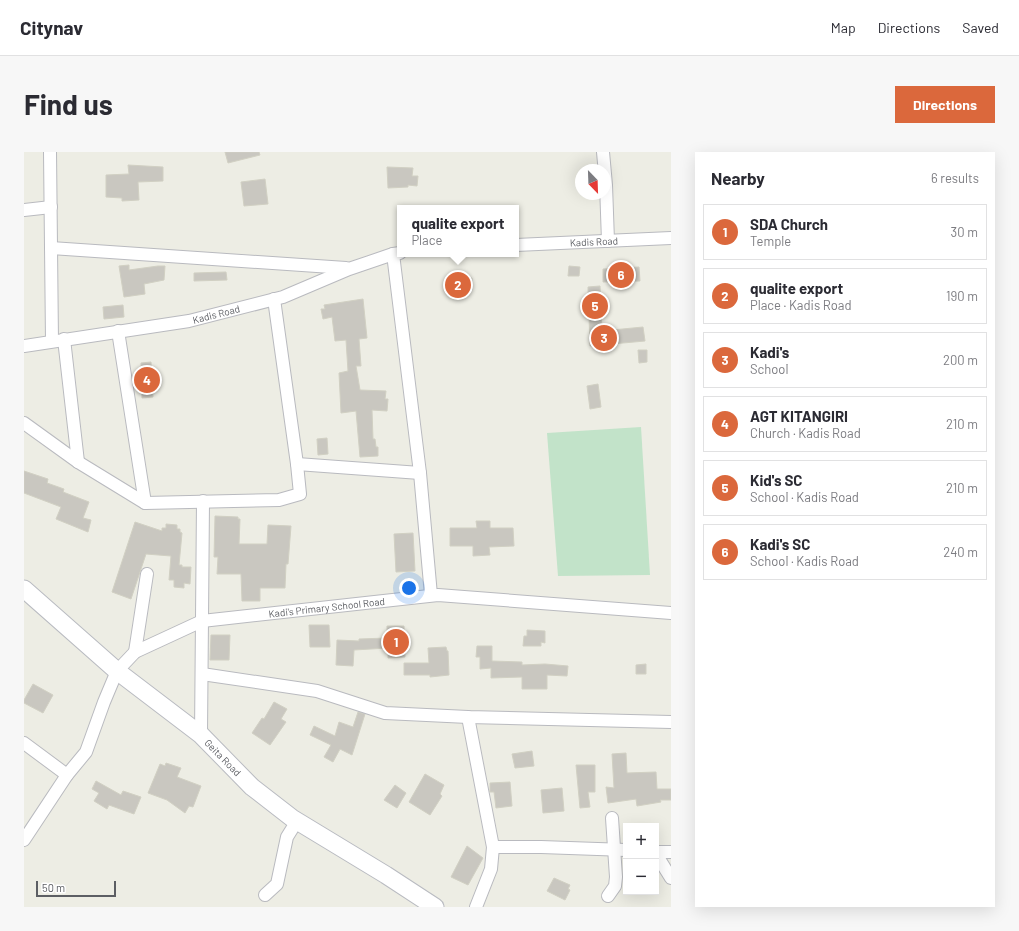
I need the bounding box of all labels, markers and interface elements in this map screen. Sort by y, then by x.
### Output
text: Citynav [20,16,83,39]
text: Map [831,19,856,36]
text: Directions [878,19,940,36]
text: Saved [962,19,999,36]
button: Directions [895,86,995,123]
text: Find us [24,87,113,121]
north arrow [575,164,611,200]
text: Nearby [711,168,765,188]
text: 6 results [931,170,979,186]
popup [397,205,519,257]
text: qualite export [411,214,505,232]
text: SDA Church [750,215,828,233]
text: 1 [723,224,727,240]
text: 30 m [951,224,978,240]
text: Place [411,232,442,248]
text: Temple [750,233,791,249]
street label: Kadis Road [570,234,618,249]
pin: 6 [608,260,634,290]
pin: 2 [445,270,471,300]
text: qualite export [750,279,843,297]
text: 2 [721,288,729,304]
text: 190 m [946,288,978,304]
pin: 5 [582,291,608,321]
text: Place · Kadis Road [750,297,852,313]
street label: Kadis Road [191,302,241,326]
pin: 3 [591,323,617,353]
text: Kadi's [750,343,789,361]
text: 3 [721,352,729,368]
text: 200 m [943,352,978,368]
text: School [750,361,788,377]
pin: 4 [134,365,160,395]
text: AGT KITANGIRI [750,407,848,425]
text: 4 [721,416,729,432]
text: 210 m [946,416,978,432]
text: Church · Kadis Road [750,425,861,441]
text: Kid's SC [750,471,802,489]
text: 5 [721,480,729,496]
text: 210 m [946,480,978,496]
text: School · Kadis Road [750,489,859,505]
text: Kadi's SC [750,535,810,553]
text: 6 [722,544,728,560]
text: 240 m [943,544,978,560]
text: School · Kadis Road [750,553,859,569]
your location [399,578,419,598]
street label: Kadi's Primary School Road [268,595,386,620]
pin: 1 [383,627,409,657]
street label: Geita Road [202,736,244,778]
map controls [623,823,659,895]
button: + [623,823,659,859]
button: − [623,859,659,895]
scale bar [36,879,116,898]
text: 50 m [42,881,65,894]

